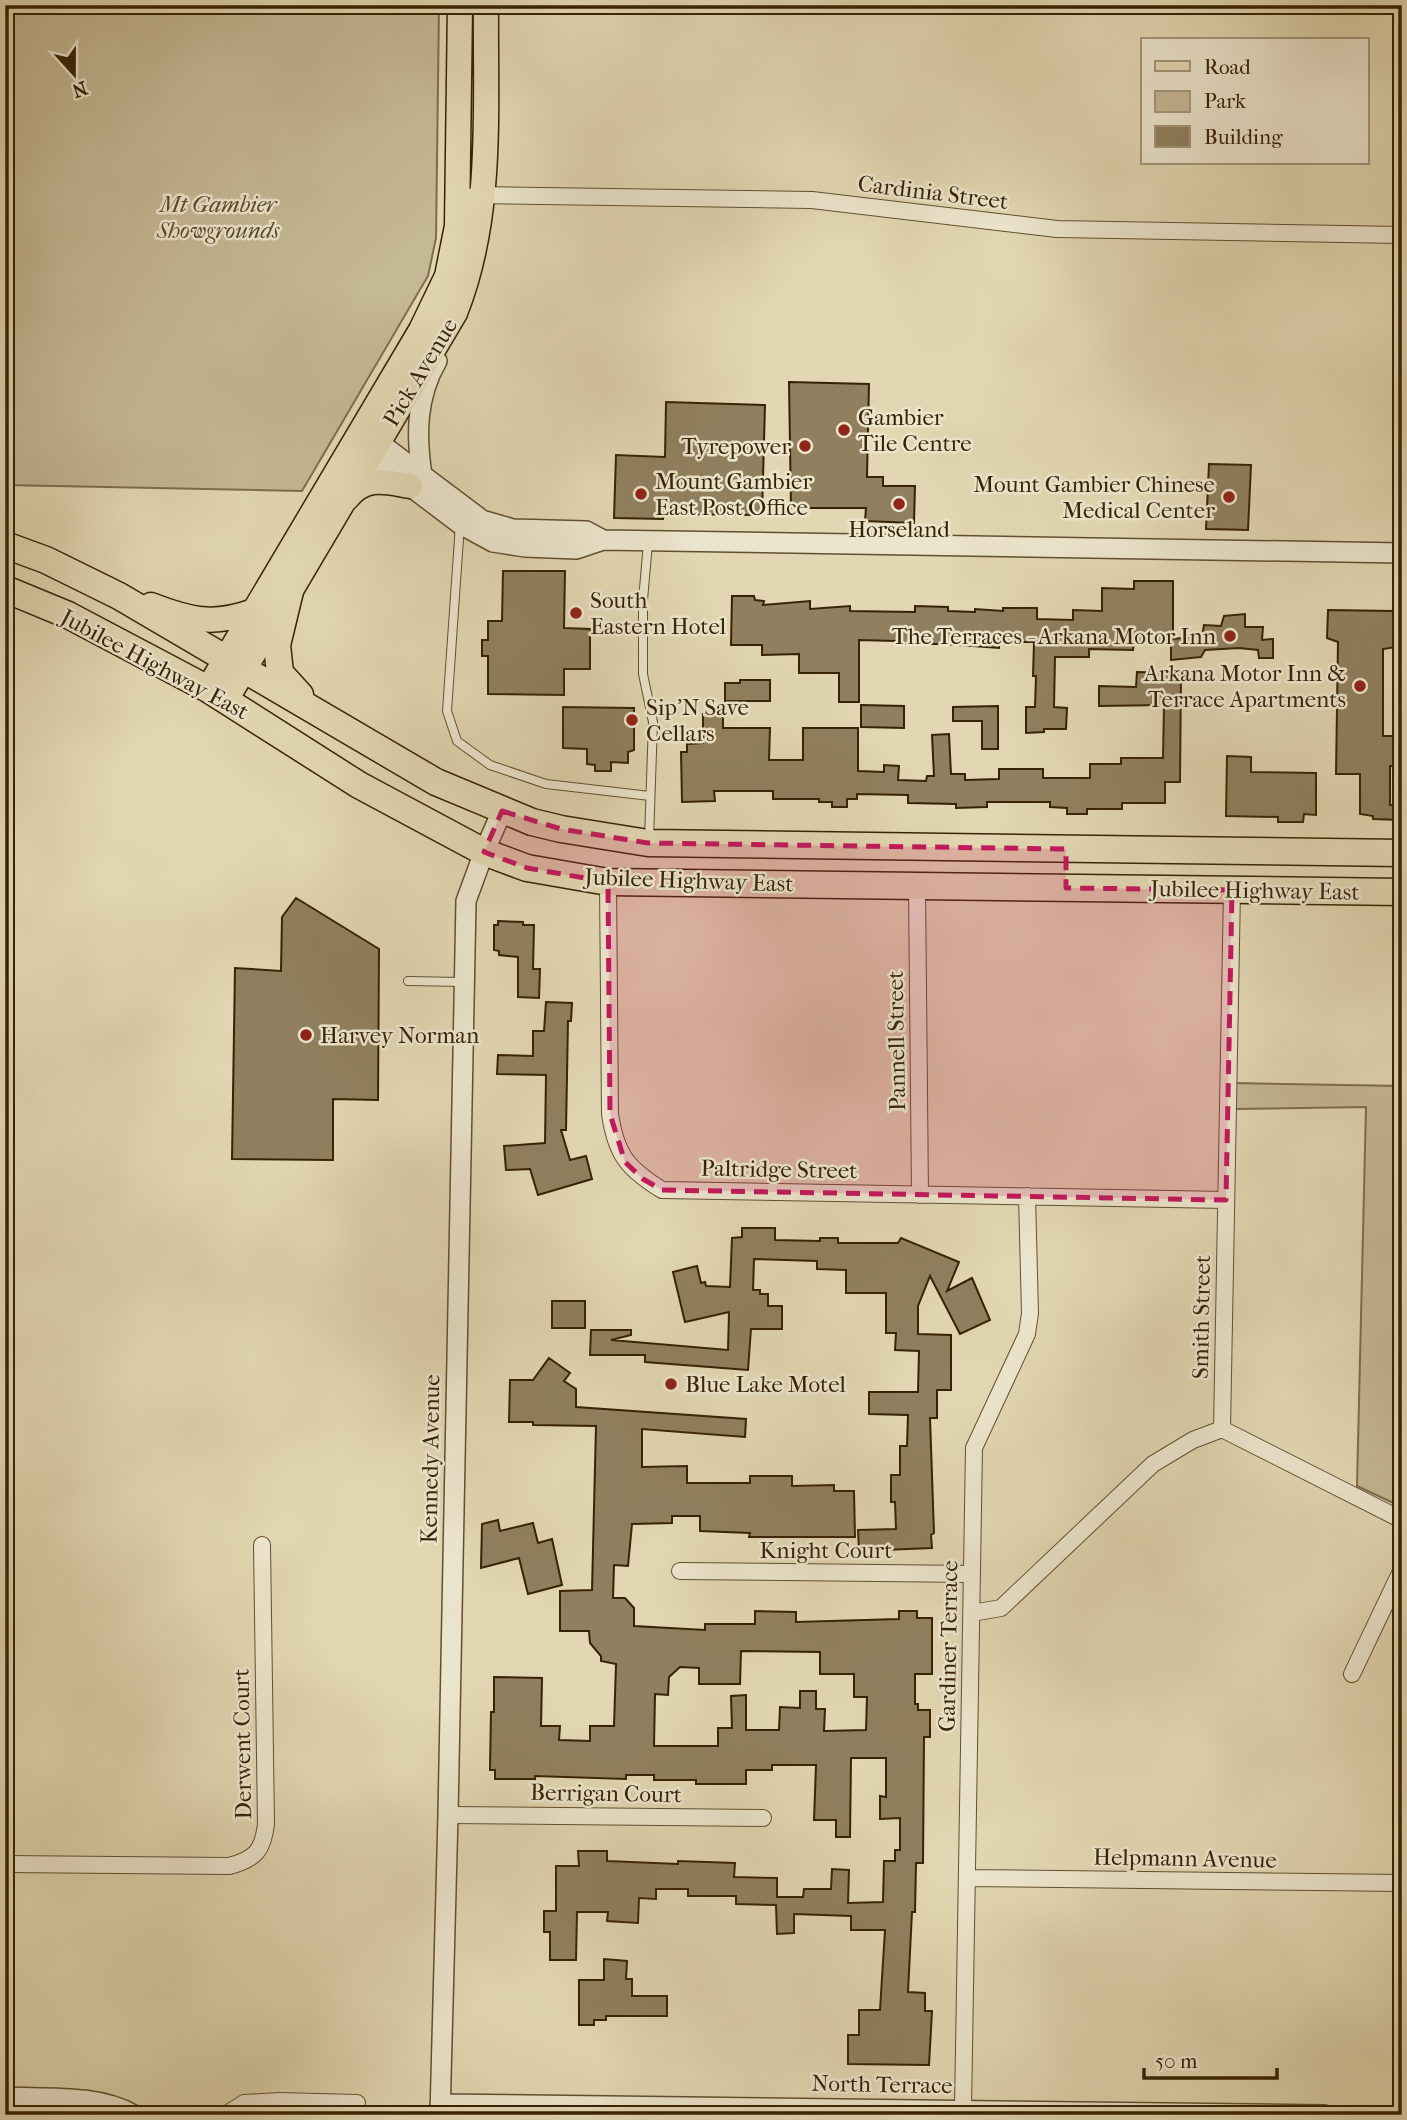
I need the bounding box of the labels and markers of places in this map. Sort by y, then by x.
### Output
place label: Gambier Tile Centre [858,404,972,457]
marker: Gambier Tile Centre [836,422,852,438]
place label: Tyrepower [681,433,791,460]
marker: Tyrepower [797,438,813,454]
place label: Mount Gambier East Post Office [655,468,812,521]
place label: Mount Gambier Chinese Medical Center [973,471,1215,524]
marker: Mount Gambier East Post Office [633,486,649,502]
marker: Mount Gambier Chinese Medical Center [1221,489,1237,505]
marker: Horseland [891,496,907,512]
place label: Horseland [848,516,950,543]
place label: South Eastern Hotel [590,587,727,640]
marker: South Eastern Hotel [568,605,584,621]
place label: The Terraces - Arkana Motor Inn [892,623,1217,650]
marker: The Terraces - Arkana Motor Inn [1222,628,1238,644]
place label: Arkana Motor Inn & Terrace Apartments [1143,660,1346,713]
marker: Arkana Motor Inn & Terrace Apartments [1352,678,1368,694]
place label: Sip'N Save Cellars [646,694,749,747]
marker: Sip'N Save Cellars [624,712,640,728]
place label: Harvey Norman [320,1022,480,1049]
marker: Harvey Norman [298,1027,314,1043]
place label: Blue Lake Motel [685,1371,847,1398]
marker: Blue Lake Motel [663,1376,679,1392]

